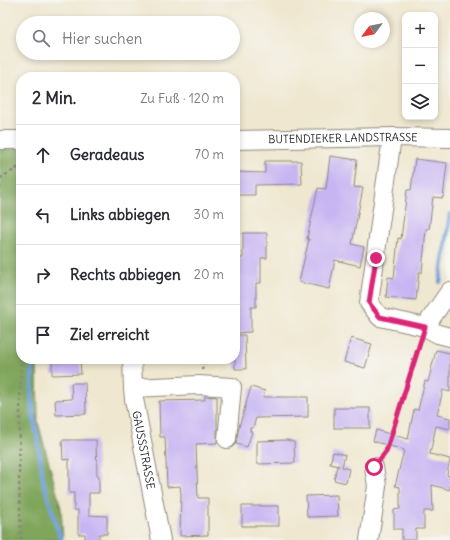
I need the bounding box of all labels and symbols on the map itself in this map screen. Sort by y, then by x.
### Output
north arrow [354,12,390,48]
street label: BUTENDIEKER LANDSTRASSE [268,130,418,146]
route end [367,249,385,267]
street label: GAUSSSTRASSE [129,410,158,490]
route start [365,458,383,476]

